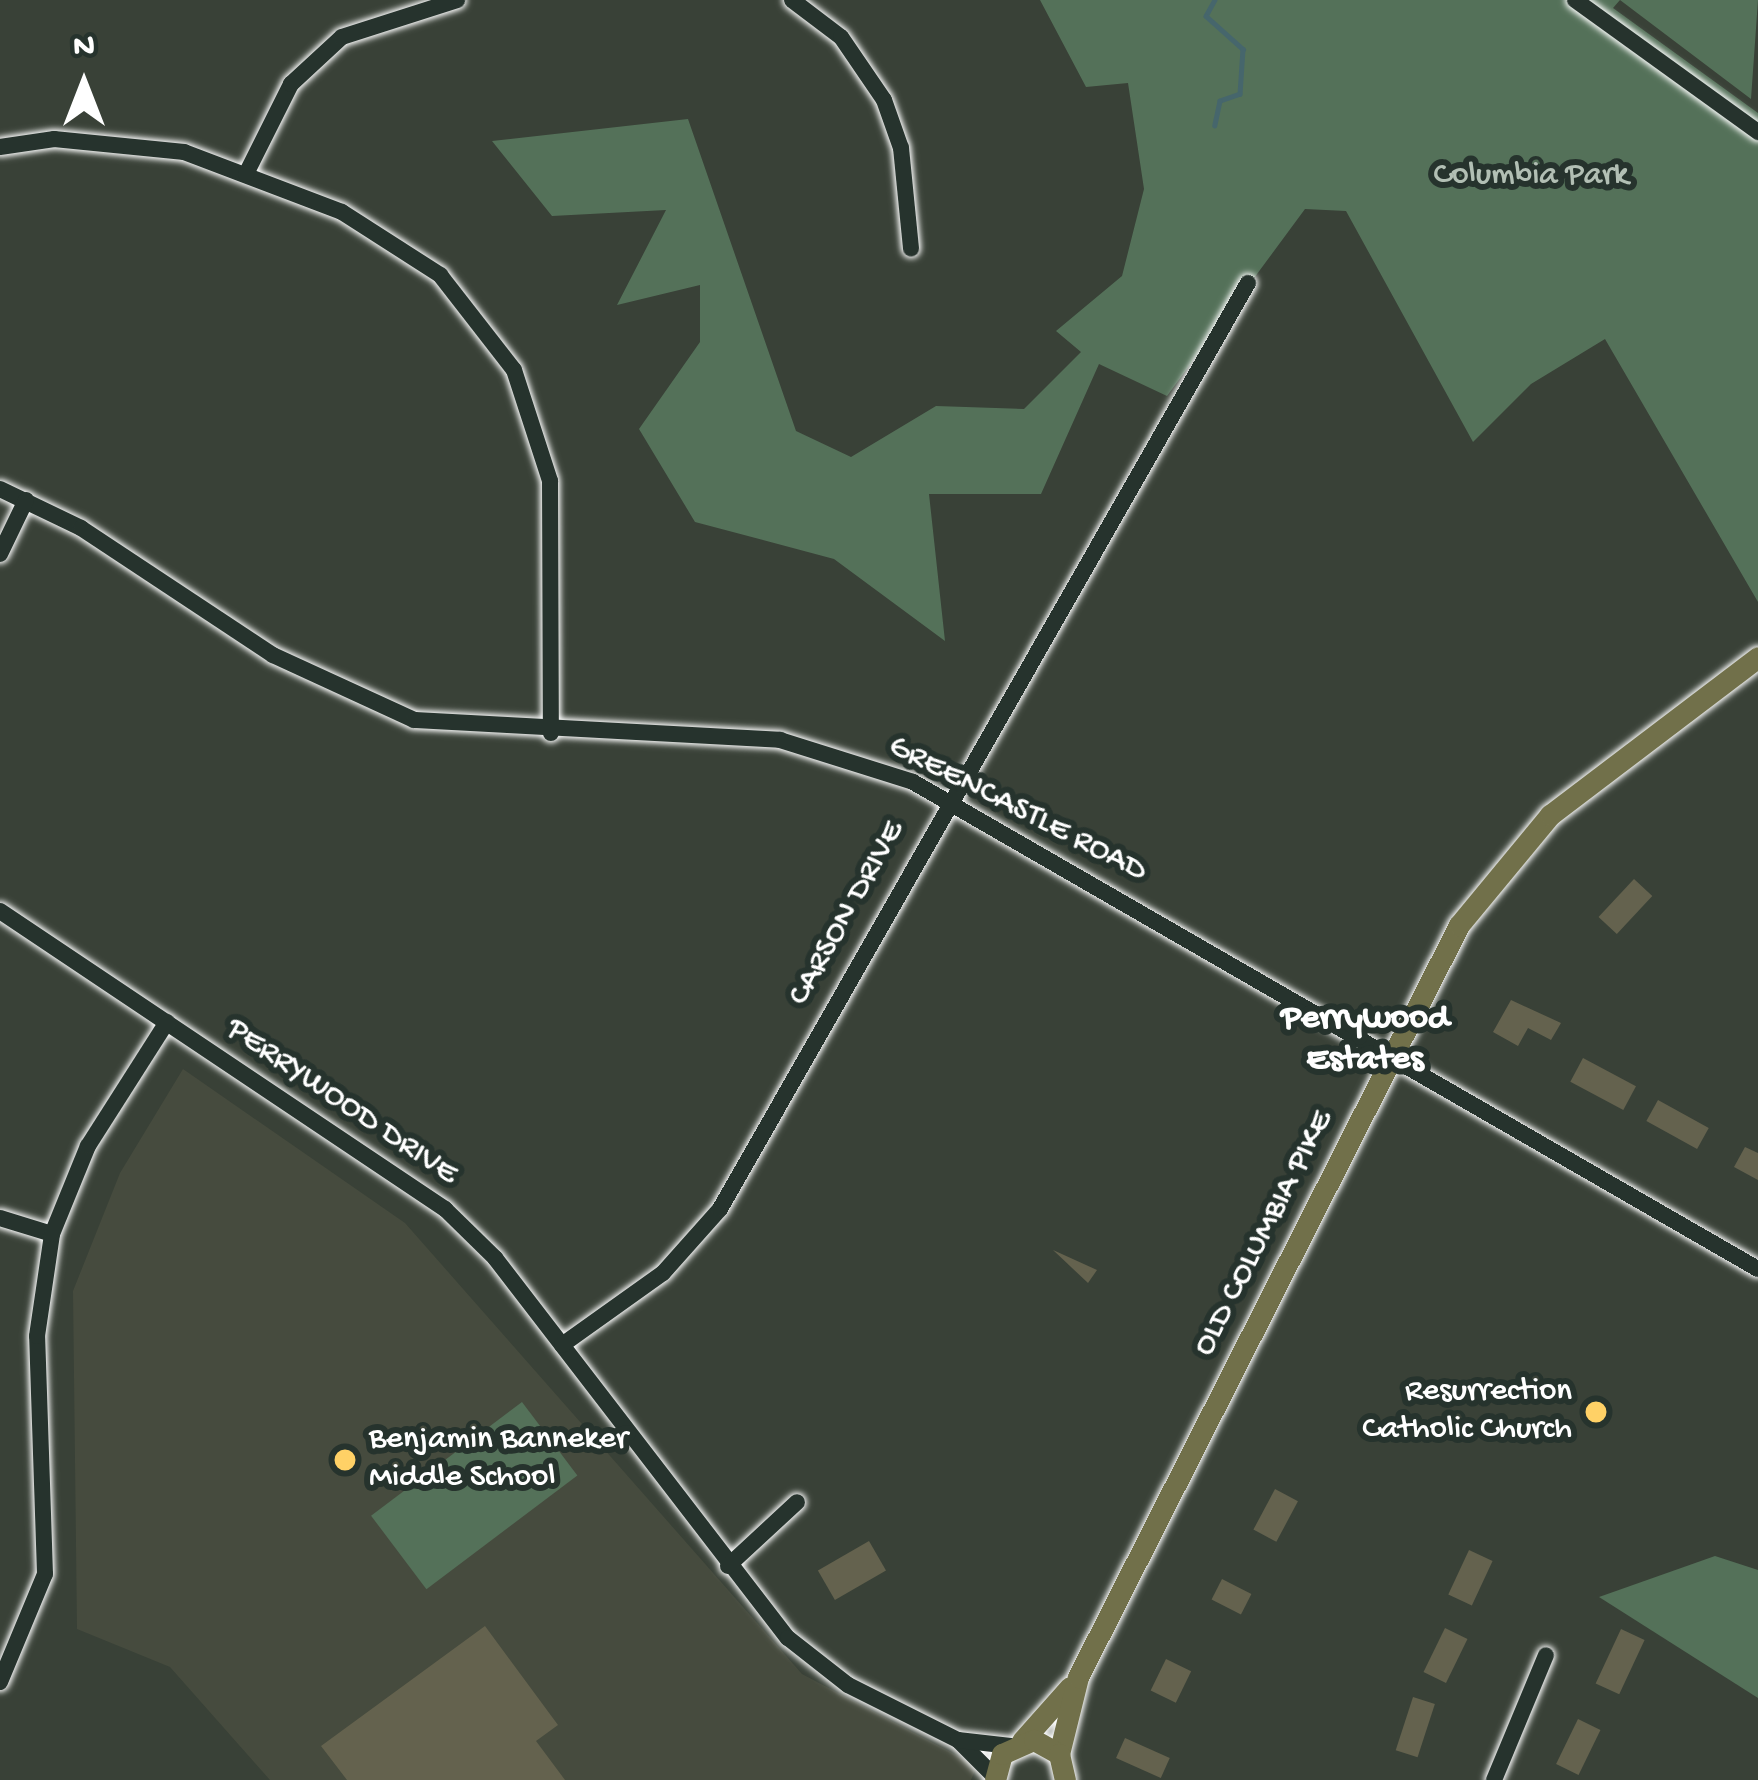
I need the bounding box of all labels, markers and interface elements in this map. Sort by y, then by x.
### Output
north arrow [24,24,144,144]
text: N [73,29,95,67]
park label: Columbia Park [1434,157,1628,197]
street label: GREENCASTLE ROAD [881,728,1153,892]
street label: CARSON DRIVE [781,815,915,1013]
district label: Perrywood Estates [1281,997,1449,1082]
street label: PERRYWOOD DRIVE [217,1011,465,1195]
street label: OLD COLUMBIA PIKE [1186,1105,1344,1363]
place label: Resurrection Catholic Church [1362,1373,1572,1451]
marker: Resurrection Catholic Church [1583,1399,1609,1425]
place label: Benjamin Banneker Middle School [369,1421,628,1499]
marker: Benjamin Banneker Middle School [332,1447,358,1473]

